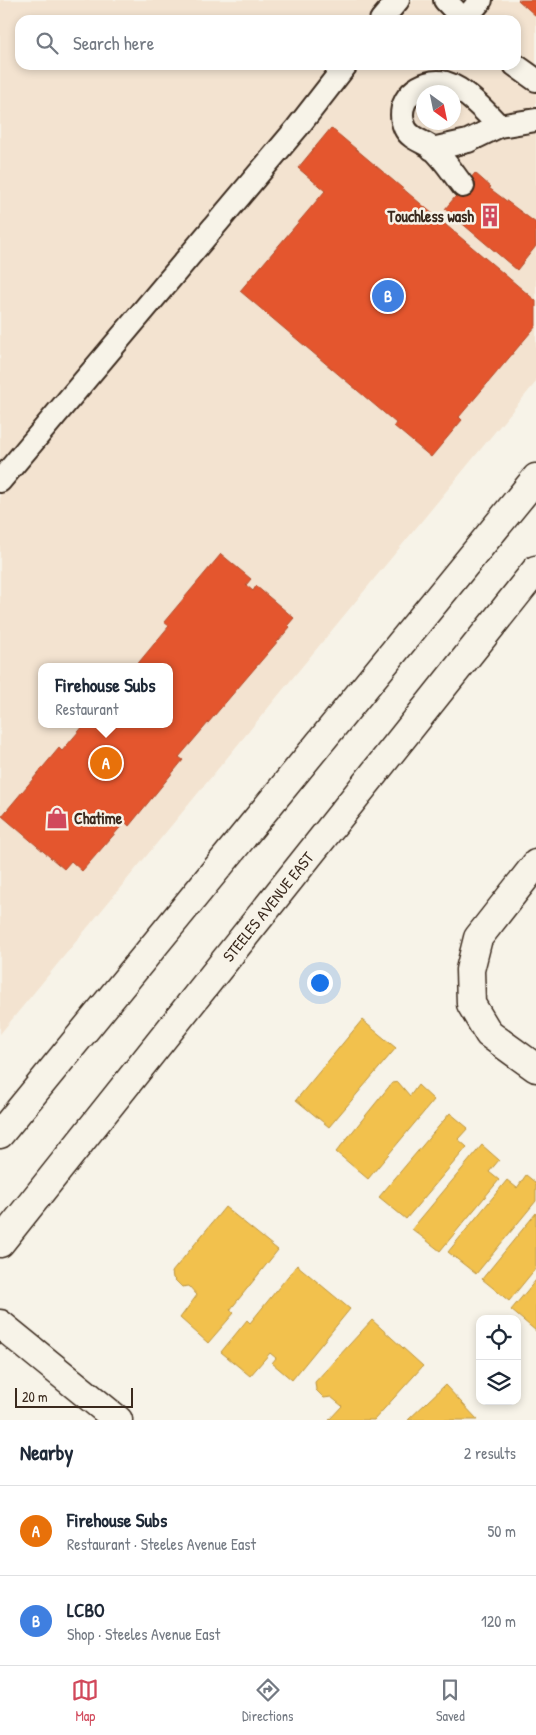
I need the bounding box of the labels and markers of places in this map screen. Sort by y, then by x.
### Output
building icon: Touchless wash [477,203,503,229]
place label: Touchless wash [387,205,474,227]
pin: B [372,277,404,315]
pin: A [90,744,122,782]
shop icon: Chatime [44,805,70,831]
place label: Chatime [74,807,123,829]

